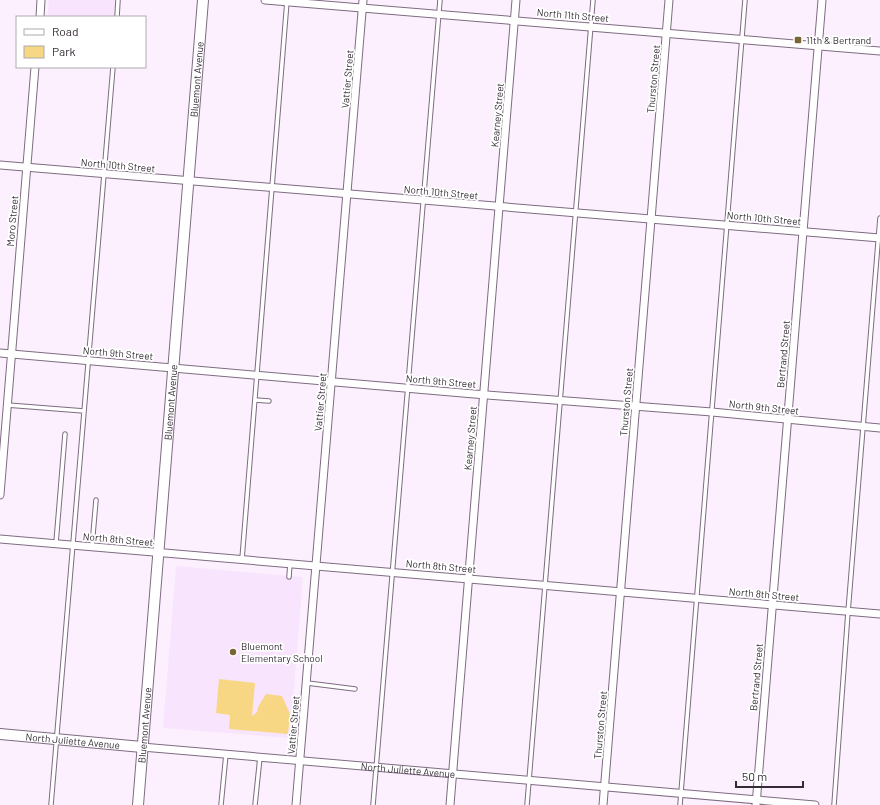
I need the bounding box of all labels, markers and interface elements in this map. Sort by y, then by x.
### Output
street label: North 11th Street [536,6,610,24]
legend [16,16,146,68]
text: Road [52,24,79,38]
place label: 11th & Bertrand [806,34,871,46]
marker: 11th & Bertrand [793,35,803,45]
street label: Bluemont Avenue [188,41,206,118]
text: Park [52,44,76,58]
street label: Thurston Street [644,44,662,114]
street label: Vattier Street [338,49,356,109]
street label: Kearney Street [488,82,506,148]
street label: North 10th Street [80,156,156,174]
street label: North 10th Street [403,183,479,201]
street label: Moro Street [4,195,20,247]
street label: North 10th Street [726,209,802,227]
street label: Bertrand Street [774,319,792,388]
street label: North 9th Street [82,344,154,362]
street label: Bluemont Avenue [161,364,180,441]
street label: Thurston Street [617,367,635,437]
street label: Vattier Street [311,372,329,432]
street label: North 9th Street [405,372,477,390]
street label: North 9th Street [728,397,800,417]
street label: Kearney Street [461,405,479,471]
street label: North 8th Street [82,530,154,548]
street label: North 8th Street [405,557,477,575]
street label: North 8th Street [728,585,800,603]
place label: Bluemont Elementary School [241,640,322,664]
street label: Bertrand Street [747,642,765,711]
marker: Bluemont Elementary School [228,647,238,657]
street label: Bluemont Avenue [135,687,153,764]
street label: Thurston Street [591,690,609,760]
street label: Vattier Street [284,695,302,755]
street label: North Juliette Avenue [25,730,120,751]
street label: North Juliette Avenue [360,760,456,780]
scale bar [736,763,803,789]
text: 50 m [742,769,767,783]

